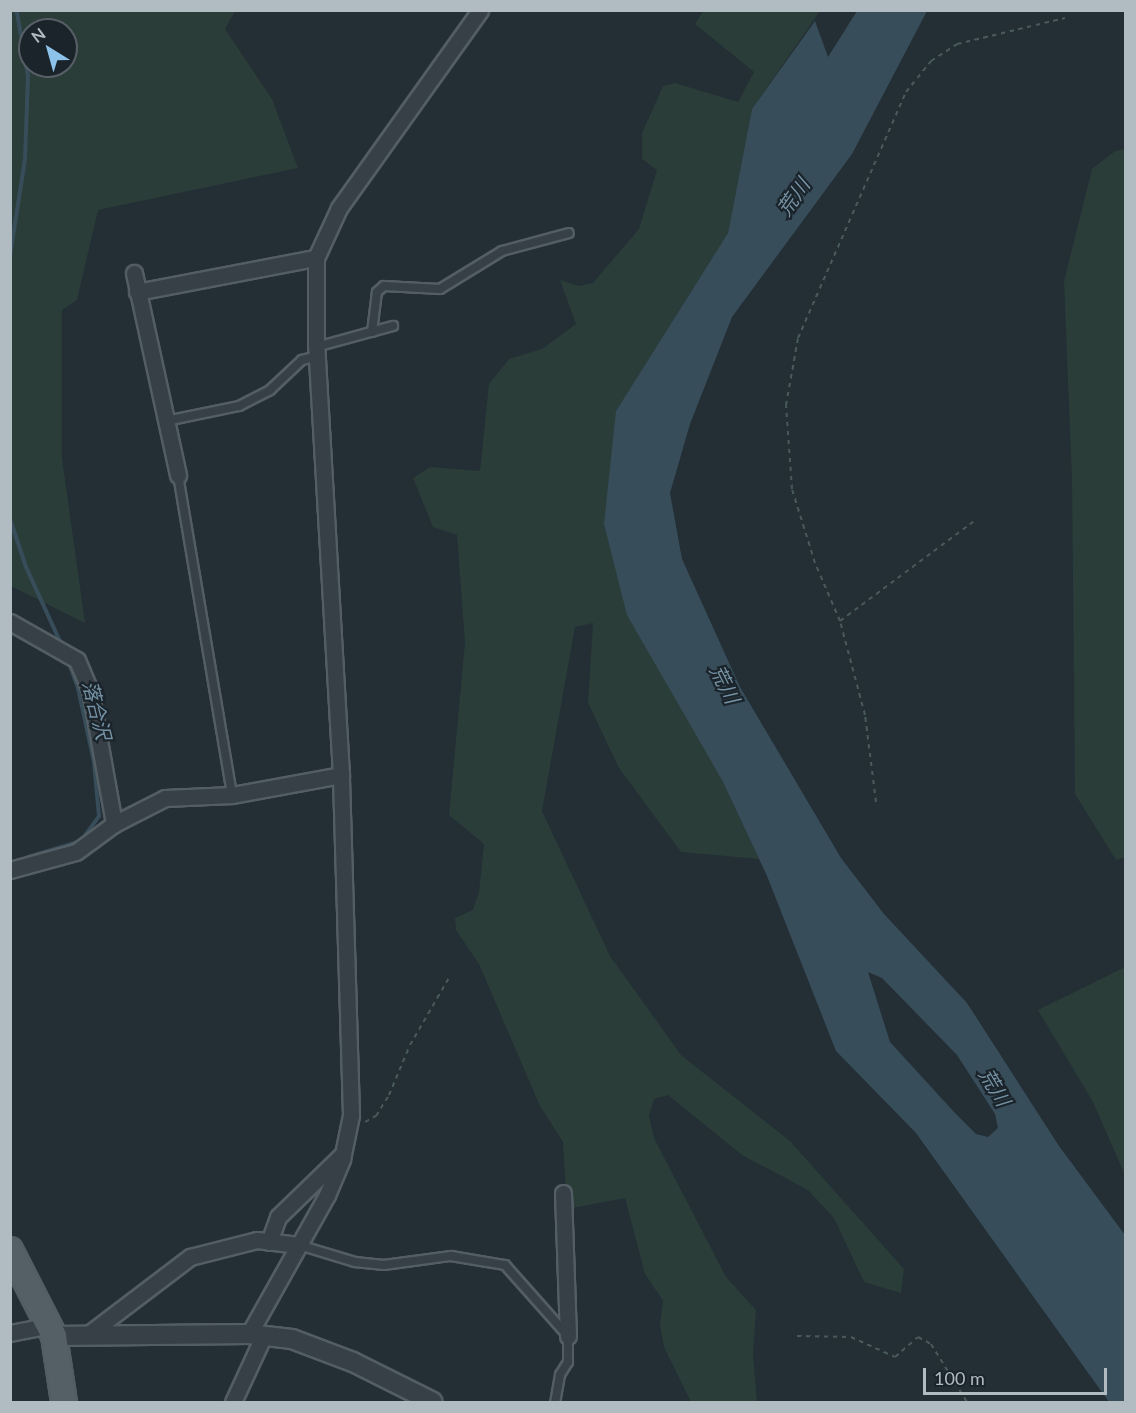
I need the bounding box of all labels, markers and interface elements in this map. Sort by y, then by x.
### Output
north arrow [18,18,78,78]
text: N [27,24,49,46]
water label: 荒川 [772,174,814,220]
water label: 荒川 [705,661,745,707]
water label: 落合沢 [78,678,116,742]
water label: 荒川 [974,1064,1016,1110]
scale bar [926,1356,1110,1394]
text: 100 m [934,1367,985,1389]

